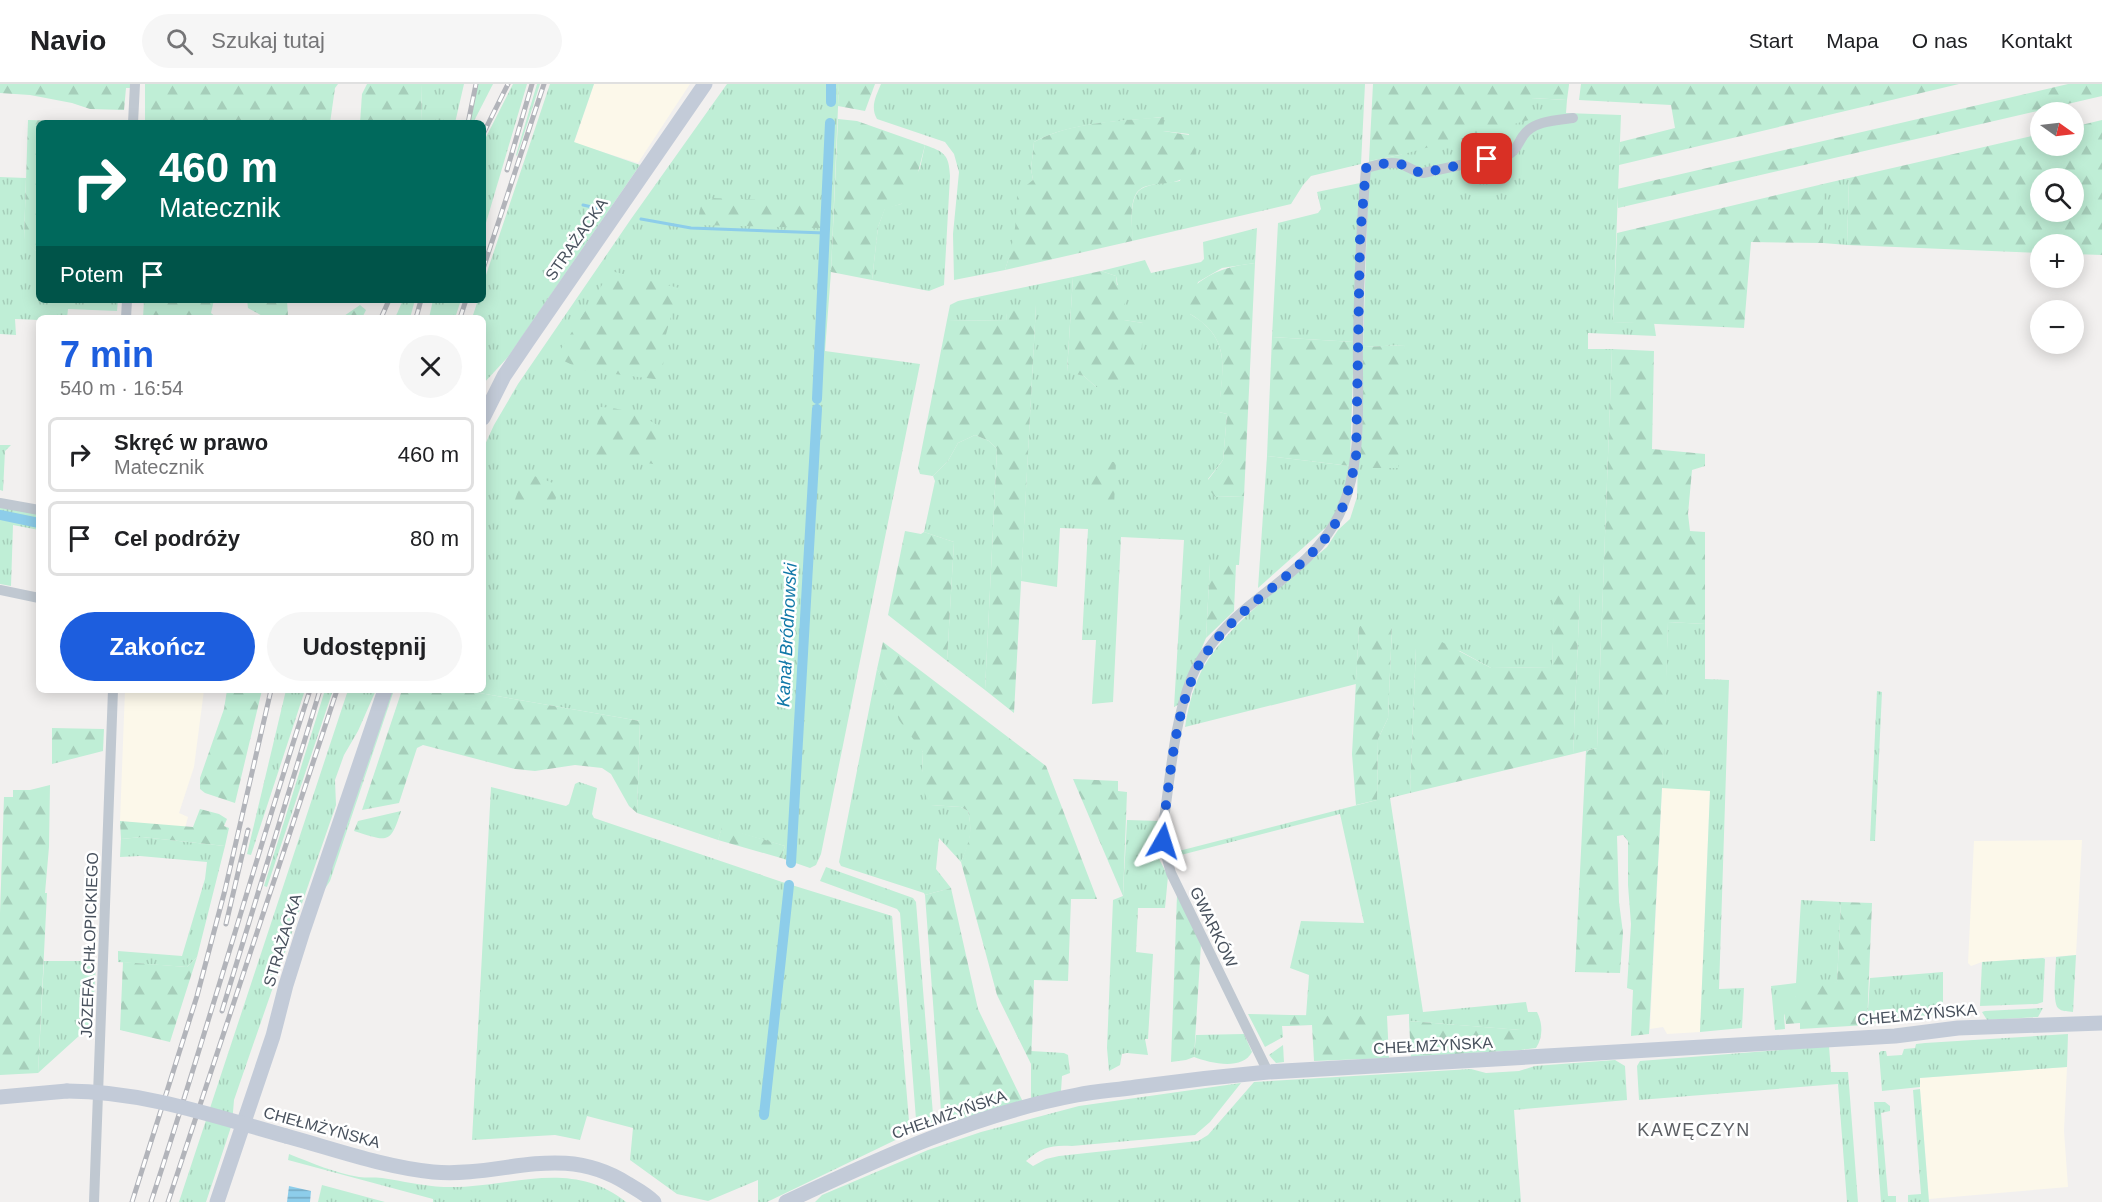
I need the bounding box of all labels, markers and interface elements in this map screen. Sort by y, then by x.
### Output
search box [142,14,562,68]
text: Navio [30,25,106,56]
icon: search [163,25,196,58]
text: Szukaj tutaj [211,28,325,53]
text: Start [1749,29,1793,52]
text: Mapa [1826,29,1879,52]
text: O nas [1912,29,1968,52]
text: Kontakt [2001,29,2072,52]
north arrow [2030,102,2084,156]
map controls [2030,102,2084,354]
pin [1461,133,1512,184]
icon: arrive [1470,142,1503,175]
icon: right [60,144,138,222]
text: 460 m [159,144,278,191]
button: search [2030,168,2084,222]
text: Matecznik [159,193,281,223]
street label: STRAŻACKA [541,194,611,283]
button: + [2030,234,2084,288]
icon: arrive [136,258,169,291]
text: Potem [60,262,124,287]
button: − [2030,300,2084,354]
text: 7 min [60,334,154,375]
button: close [399,335,462,398]
text: 540 m · 16:54 [60,377,183,399]
text: Skręć w prawo [114,430,268,455]
icon: right [63,438,96,471]
text: 460 m [398,442,459,467]
text: Matecznik [114,456,204,478]
icon: arrive [63,522,96,555]
text: Cel podróży [114,526,240,551]
text: 80 m [410,526,459,551]
water label: Kanał Bródnowski [773,562,801,707]
button: Zakończ [60,612,255,681]
button: Udostępnij [267,612,462,681]
position arrow [1131,809,1195,873]
street label: JÓZEFA CHŁOPICKIEGO [77,852,101,1038]
street label: GWARKÓW [1187,884,1242,971]
street label: STRAŻACKA [259,891,305,989]
street label: CHEŁMŻYŃSKA [1856,1000,1978,1028]
street label: CHEŁMŻYŃSKA [1373,1033,1494,1057]
street label: CHEŁMŻYŃSKA [889,1086,1009,1142]
street label: CHEŁMŻYŃSKA [262,1103,383,1151]
district label: KAWĘCZYN [1637,1120,1751,1140]

